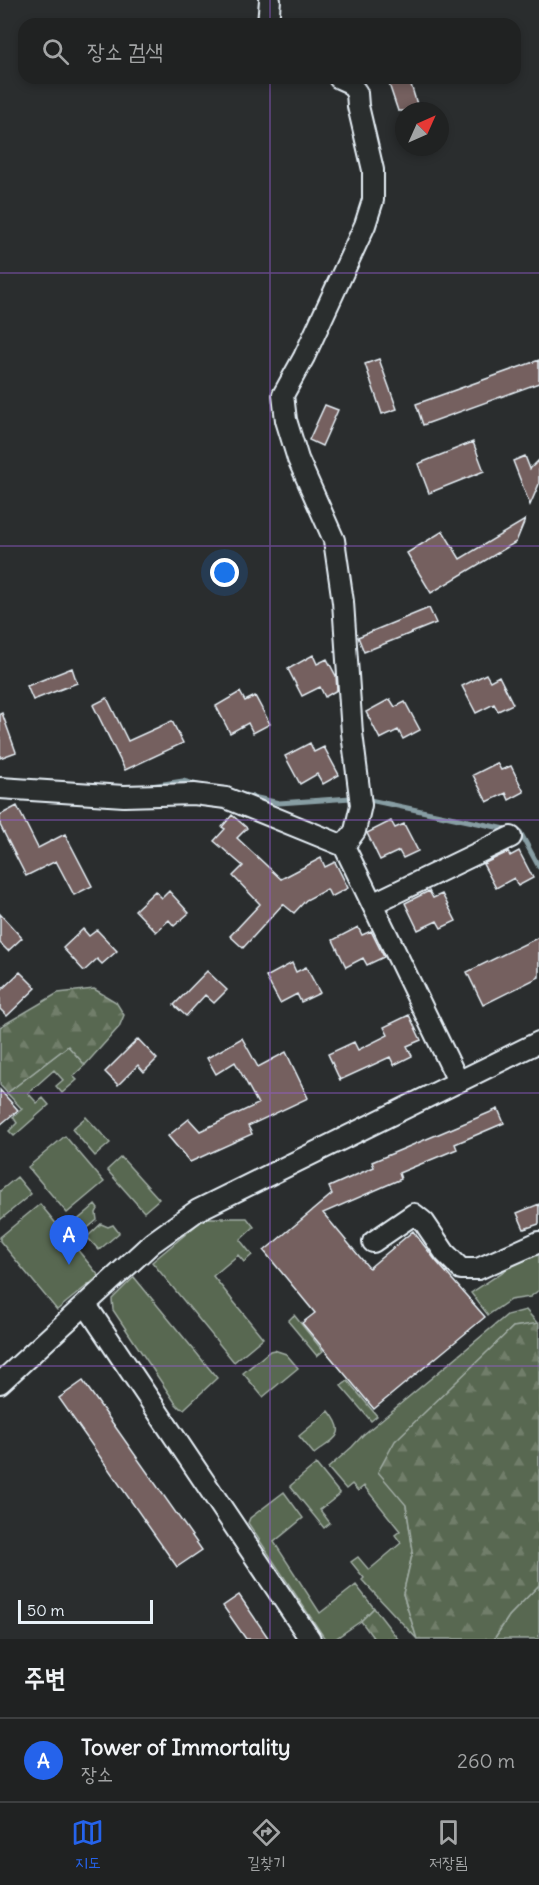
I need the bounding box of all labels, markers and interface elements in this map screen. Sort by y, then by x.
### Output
search box [18,18,521,84]
icon: search [39,35,72,68]
text: 장소 검색 [87,37,163,65]
north arrow [395,102,449,156]
your location [210,558,239,587]
pin: A [50,1216,88,1265]
scale bar [18,1597,153,1624]
text: 50 m [27,1600,65,1620]
text: 주변 [24,1661,66,1694]
text: Tower of Immortality [81,1733,291,1761]
text: A [37,1748,50,1773]
text: 260 m [457,1748,515,1773]
text: 장소 [81,1761,113,1786]
tab: 지도 [71,1816,104,1873]
tab: 길찾기 [247,1816,286,1873]
tab: 저장됨 [429,1816,468,1873]

